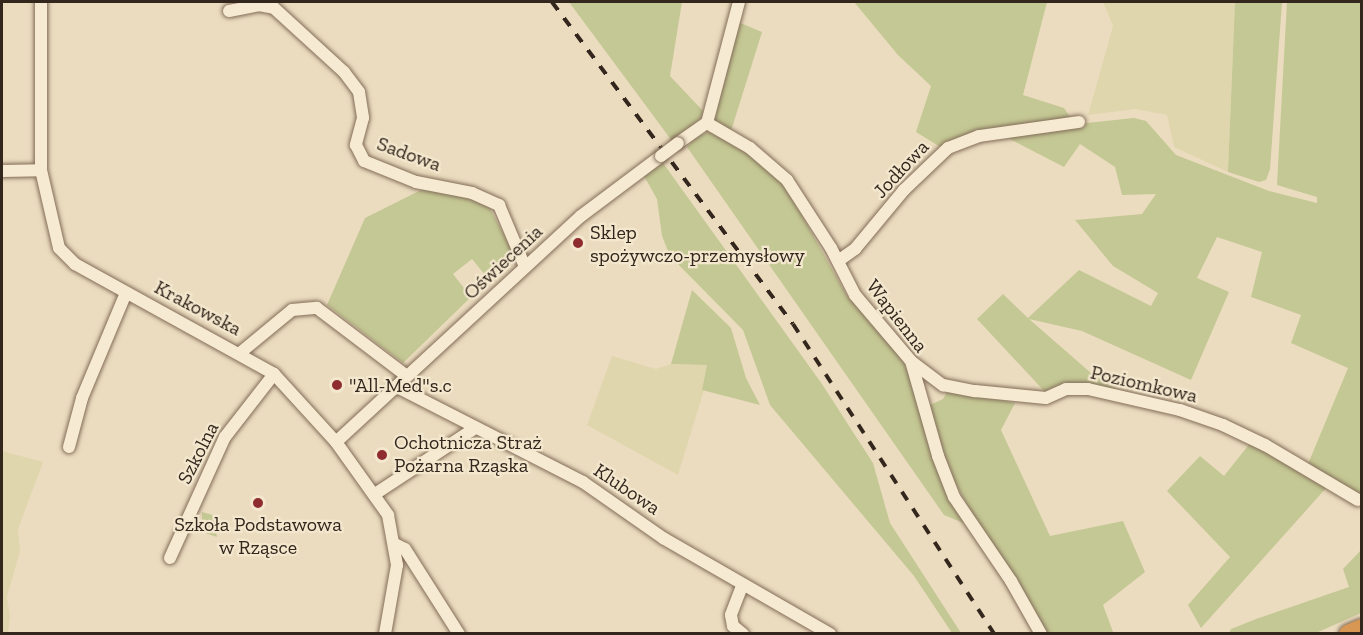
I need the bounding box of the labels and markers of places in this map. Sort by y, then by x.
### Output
place label: Sklep spożywczo-przemysłowy [590,220,805,267]
marker: Sklep spożywczo-przemysłowy [571,236,585,250]
place label: "All-Med"s.c [349,373,452,397]
marker: "All-Med"s.c [330,378,344,392]
place label: Ochotnicza Straż Pożarna Rząska [394,431,542,478]
marker: Ochotnicza Straż Pożarna Rząska [375,448,389,462]
marker: Szkoła Podstawowa w Rząsce [251,496,265,510]
place label: Szkoła Podstawowa w Rząsce [174,512,342,559]

